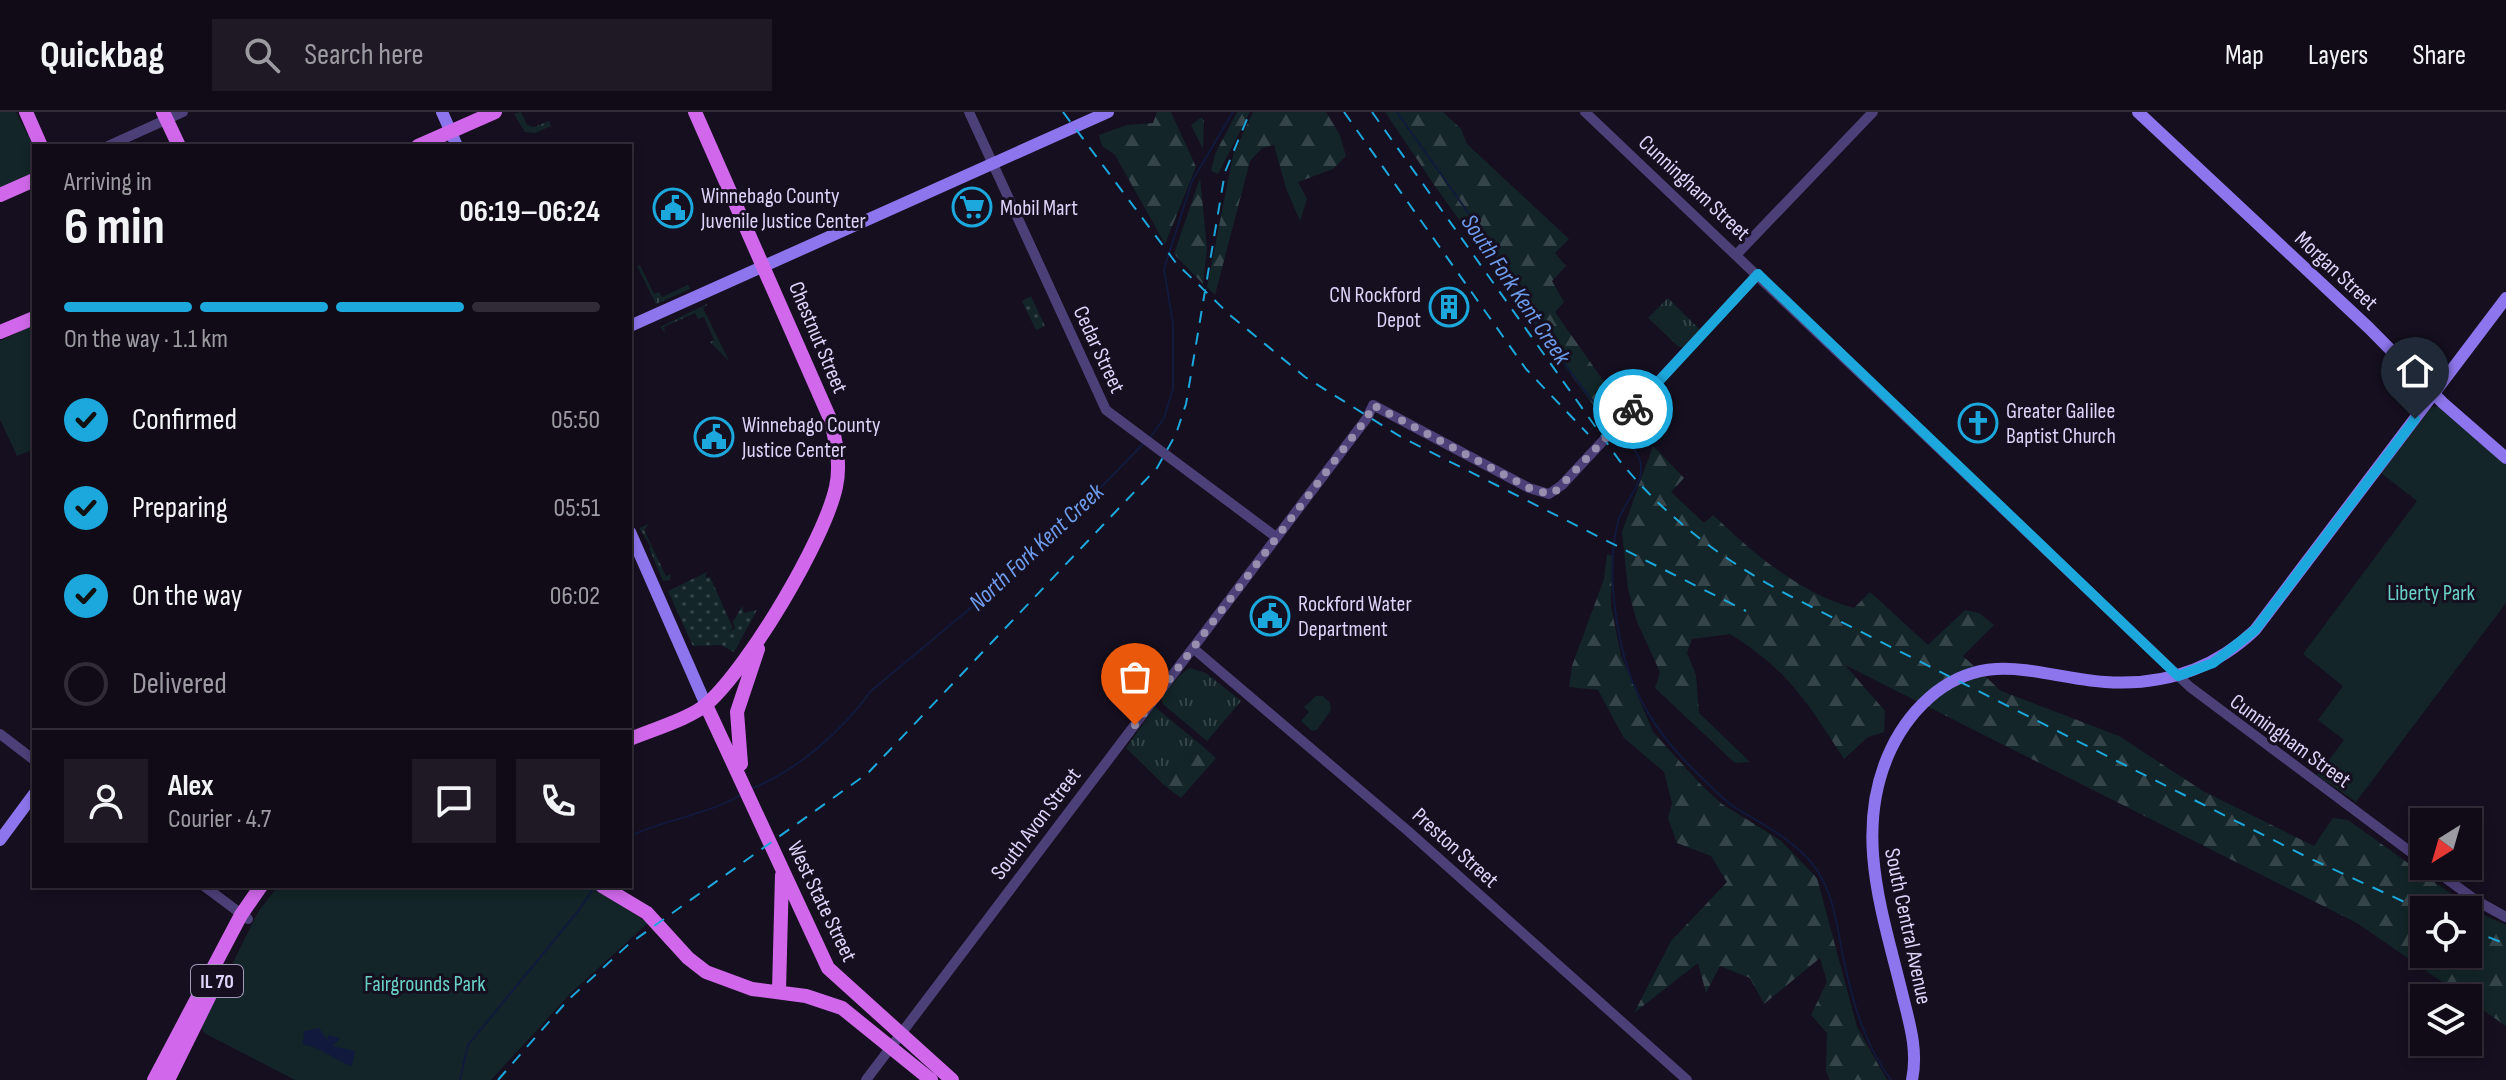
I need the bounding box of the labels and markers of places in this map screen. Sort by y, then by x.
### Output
place label: Winnebago County Juvenile Justice Center [700,183,866,235]
supermarket icon: Mobil Mart [951,186,993,228]
public building icon: Winnebago County Juvenile Justice Center [652,187,694,229]
place label: Mobil Mart [1000,195,1078,222]
place label: CN Rockford Depot [1329,282,1421,334]
building icon: CN Rockford Depot [1428,286,1470,328]
pin [2381,337,2449,419]
place label: Greater Galilee Baptist Church [2006,398,2116,450]
church icon: Greater Galilee Baptist Church [1957,402,1999,444]
place label: Winnebago County Justice Center [741,412,881,464]
public building icon: Winnebago County Justice Center [693,416,735,458]
place label: Rockford Water Department [1298,591,1412,643]
public building icon: Rockford Water Department [1249,595,1291,637]
pin [1101,643,1169,725]

